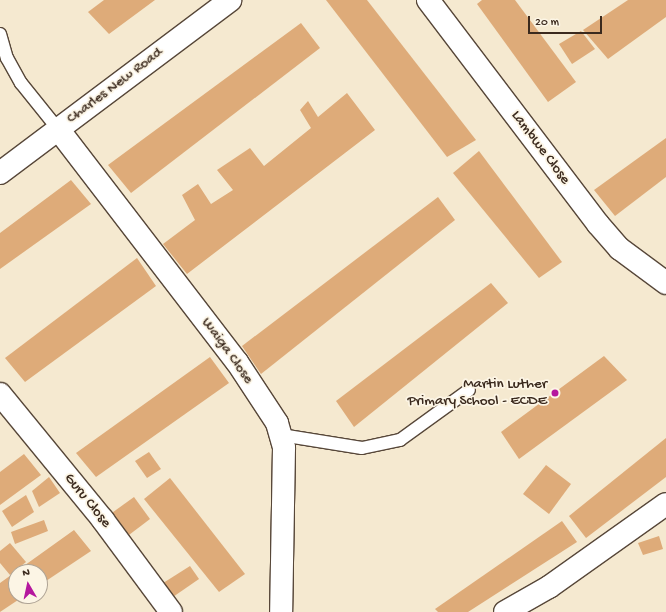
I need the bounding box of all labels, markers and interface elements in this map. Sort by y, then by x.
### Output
scale bar [530,8,604,34]
text: 20 m [535,16,559,30]
street label: Charles New Road [63,44,167,128]
street label: Lambwe Close [506,108,574,188]
street label: Waiga Close [197,314,257,388]
place label: Martin Luther Primary School - ECDE [408,375,547,410]
marker: Martin Luther Primary School - ECDE [550,388,560,398]
street label: Guru Close [60,470,114,532]
north arrow [8,564,48,604]
text: N [22,567,31,580]

